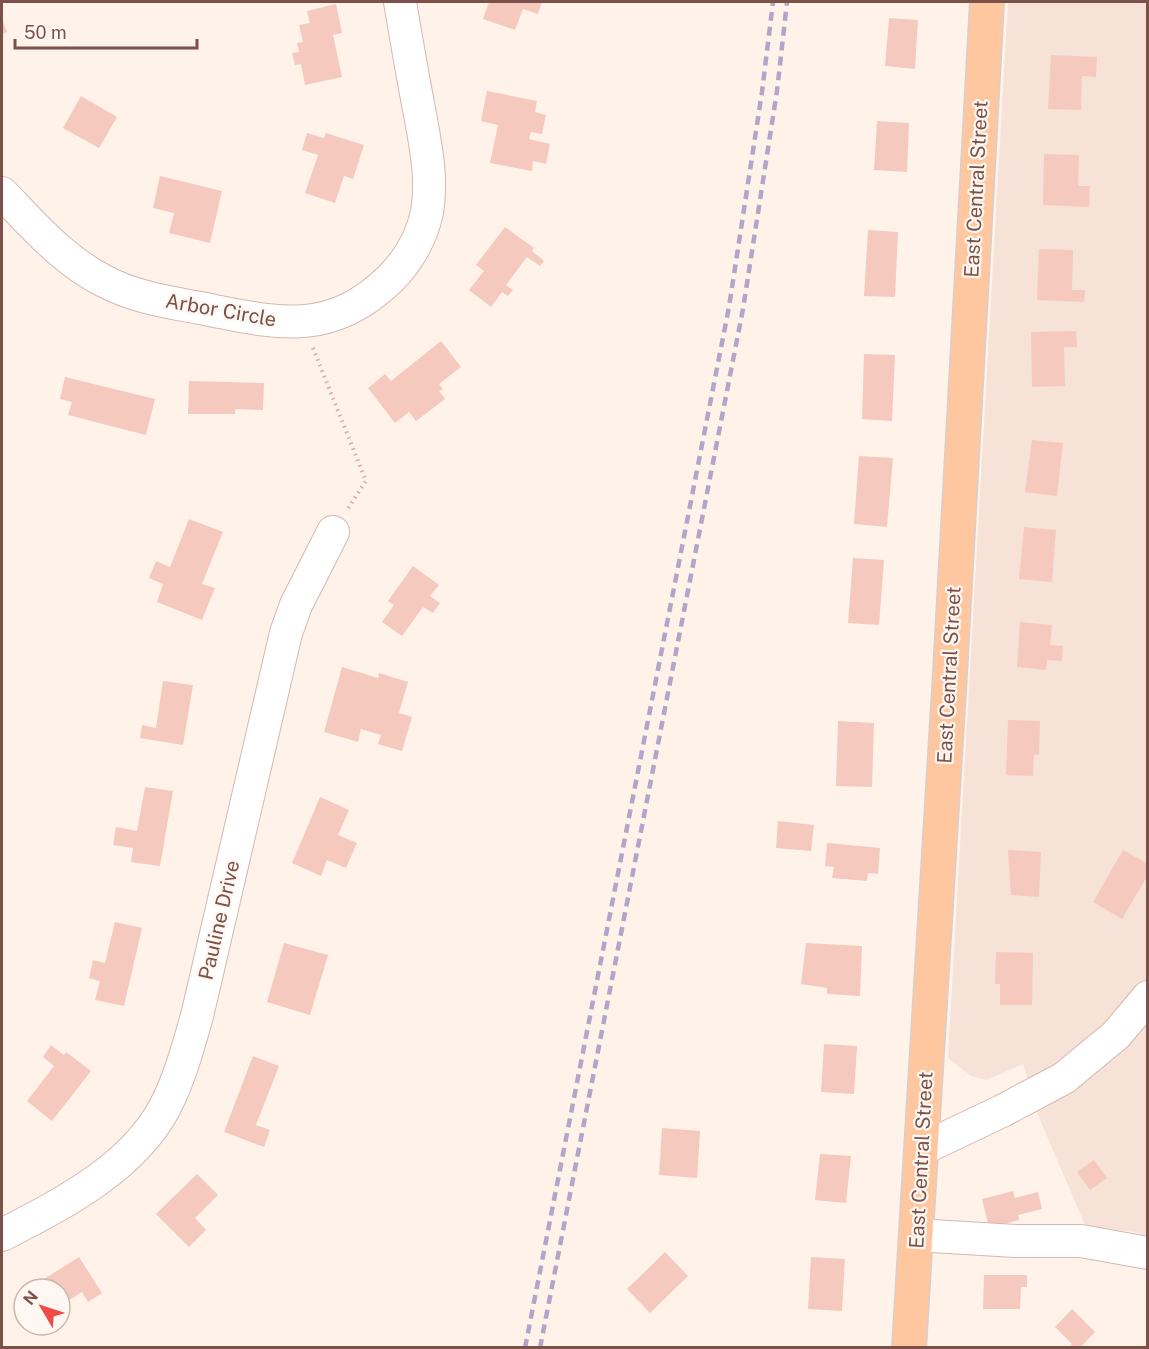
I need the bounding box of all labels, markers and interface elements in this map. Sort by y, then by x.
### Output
scale bar [15,12,196,50]
text: 50 m [24,22,67,43]
street label: East Central Street [959,100,993,278]
street label: Arbor Circle [164,288,278,332]
street label: East Central Street [932,586,966,764]
street label: Pauline Drive [194,858,244,982]
street label: East Central Street [904,1071,938,1249]
north arrow [12,1277,72,1337]
text: N [19,1287,42,1309]

